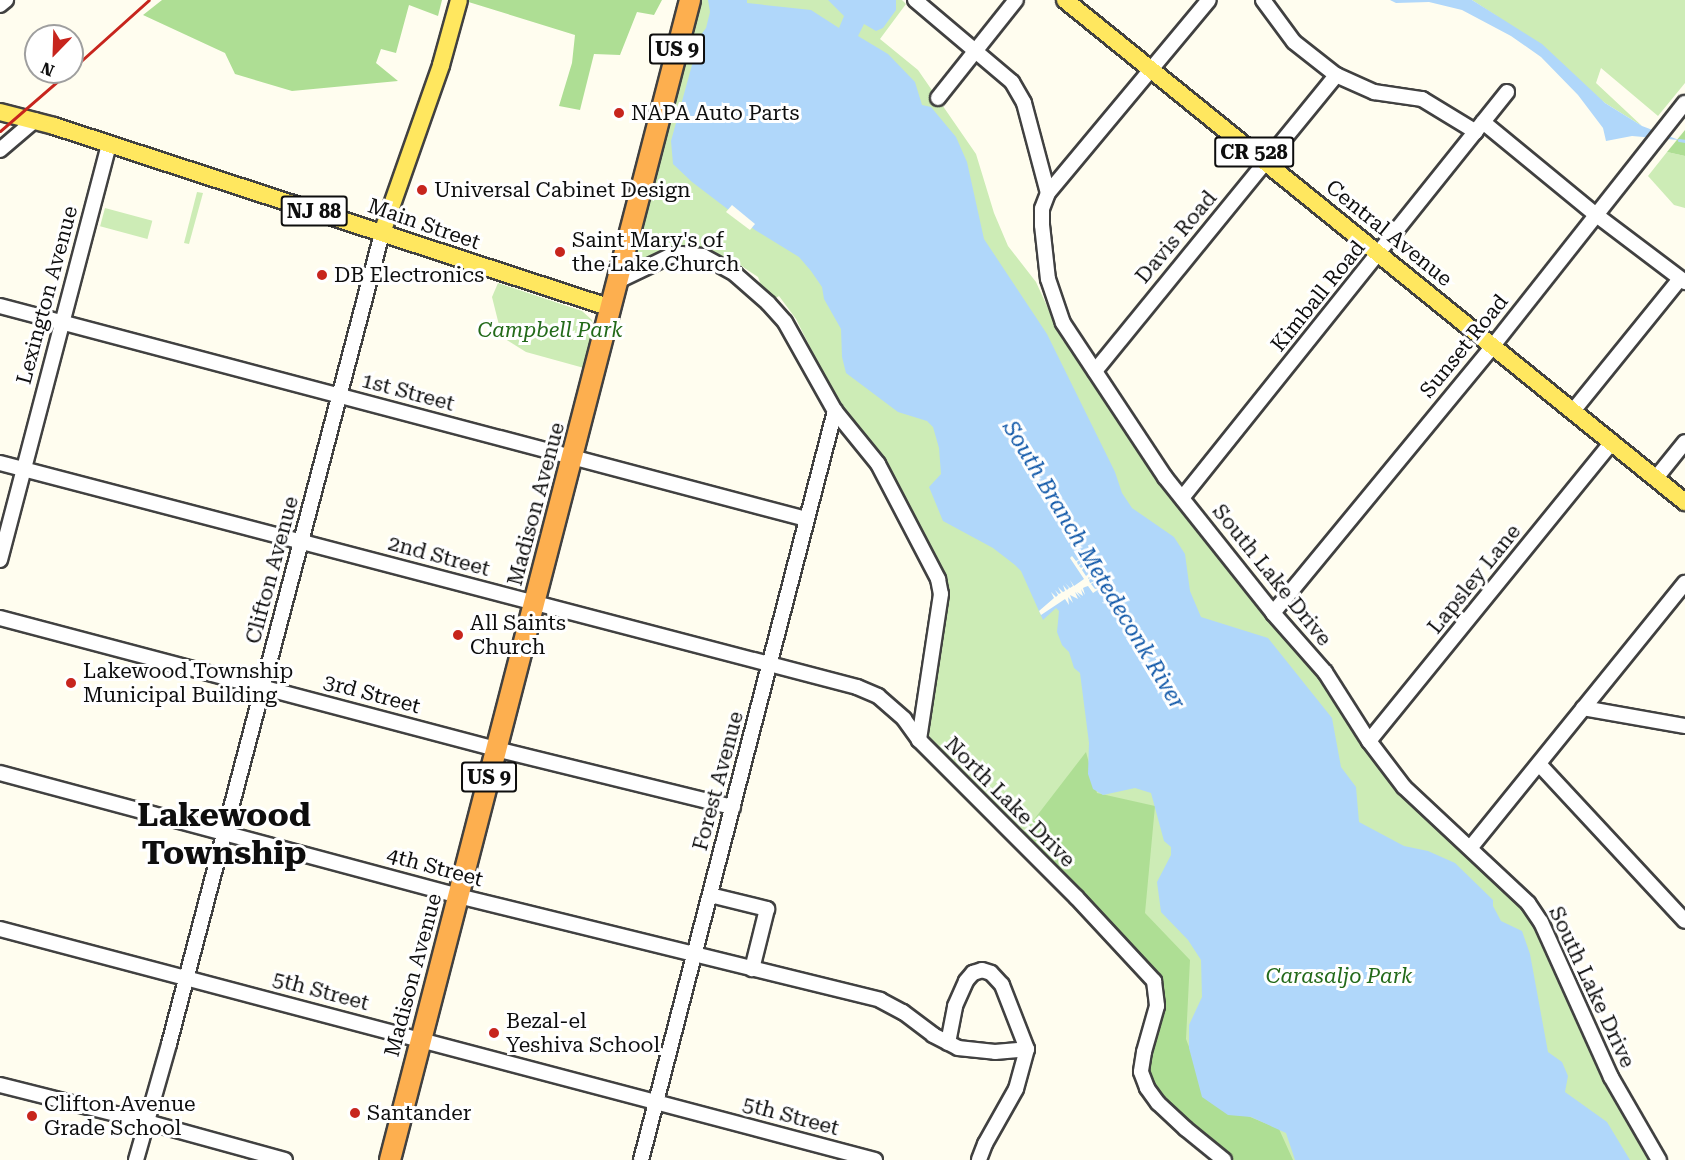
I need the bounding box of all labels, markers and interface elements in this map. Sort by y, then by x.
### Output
north arrow [24,24,84,84]
road number: US 9 [648,32,706,66]
text: N [38,58,57,80]
place label: NAPA Auto Parts [631,100,799,126]
marker: NAPA Auto Parts [612,106,626,120]
road number: CR 528 [1214,135,1294,169]
street label: Central Avenue [1321,174,1457,292]
place label: Universal Cabinet Design [434,177,691,203]
marker: Universal Cabinet Design [415,183,429,197]
street label: Davis Road [1130,186,1222,288]
street label: Main Street [365,193,483,255]
road number: NJ 88 [280,194,348,228]
street label: Lexington Avenue [11,203,83,387]
place label: Saint Mary's of the Lake Church [572,227,740,277]
street label: Kimball Road [1266,235,1370,357]
marker: Saint Mary's of the Lake Church [553,245,567,259]
place label: DB Electronics [334,262,484,288]
marker: DB Electronics [315,268,329,282]
street label: Sunset Road [1415,289,1513,403]
park label: Campbell Park [477,317,623,343]
street label: 1st Street [359,368,457,416]
water label: South Branch Metedeconk River [997,416,1191,714]
street label: Madison Avenue [502,420,570,588]
street label: Clifton Avenue [240,494,304,646]
street label: South Lake Drive [1207,499,1337,651]
street label: Lapsley Lane [1422,519,1526,639]
street label: 2nd Street [385,530,493,582]
place label: All Saints Church [470,610,566,660]
marker: All Saints Church [451,628,465,642]
place label: Lakewood Township Municipal Building [83,658,293,708]
street label: 3rd Street [321,669,423,719]
marker: Lakewood Township Municipal Building [64,676,78,690]
street label: Forest Avenue [687,709,749,853]
street label: North Lake Drive [940,732,1080,872]
road number: US 9 [460,760,518,794]
district label: Lakewood Township [137,795,311,873]
street label: 4th Street [384,842,486,892]
street label: Madison Avenue [379,891,447,1059]
street label: South Lake Drive [1544,902,1640,1072]
park label: Carasaljo Park [1266,963,1412,989]
street label: 5th Street [270,966,372,1016]
place label: Bezal-el Yeshiva School [506,1008,660,1058]
marker: Bezal-el Yeshiva School [487,1026,501,1040]
place label: Clifton Avenue Grade School [44,1091,196,1141]
street label: 5th Street [740,1091,842,1141]
place label: Santander [367,1100,471,1126]
marker: Santander [348,1106,362,1120]
marker: Clifton Avenue Grade School [25,1109,39,1123]

